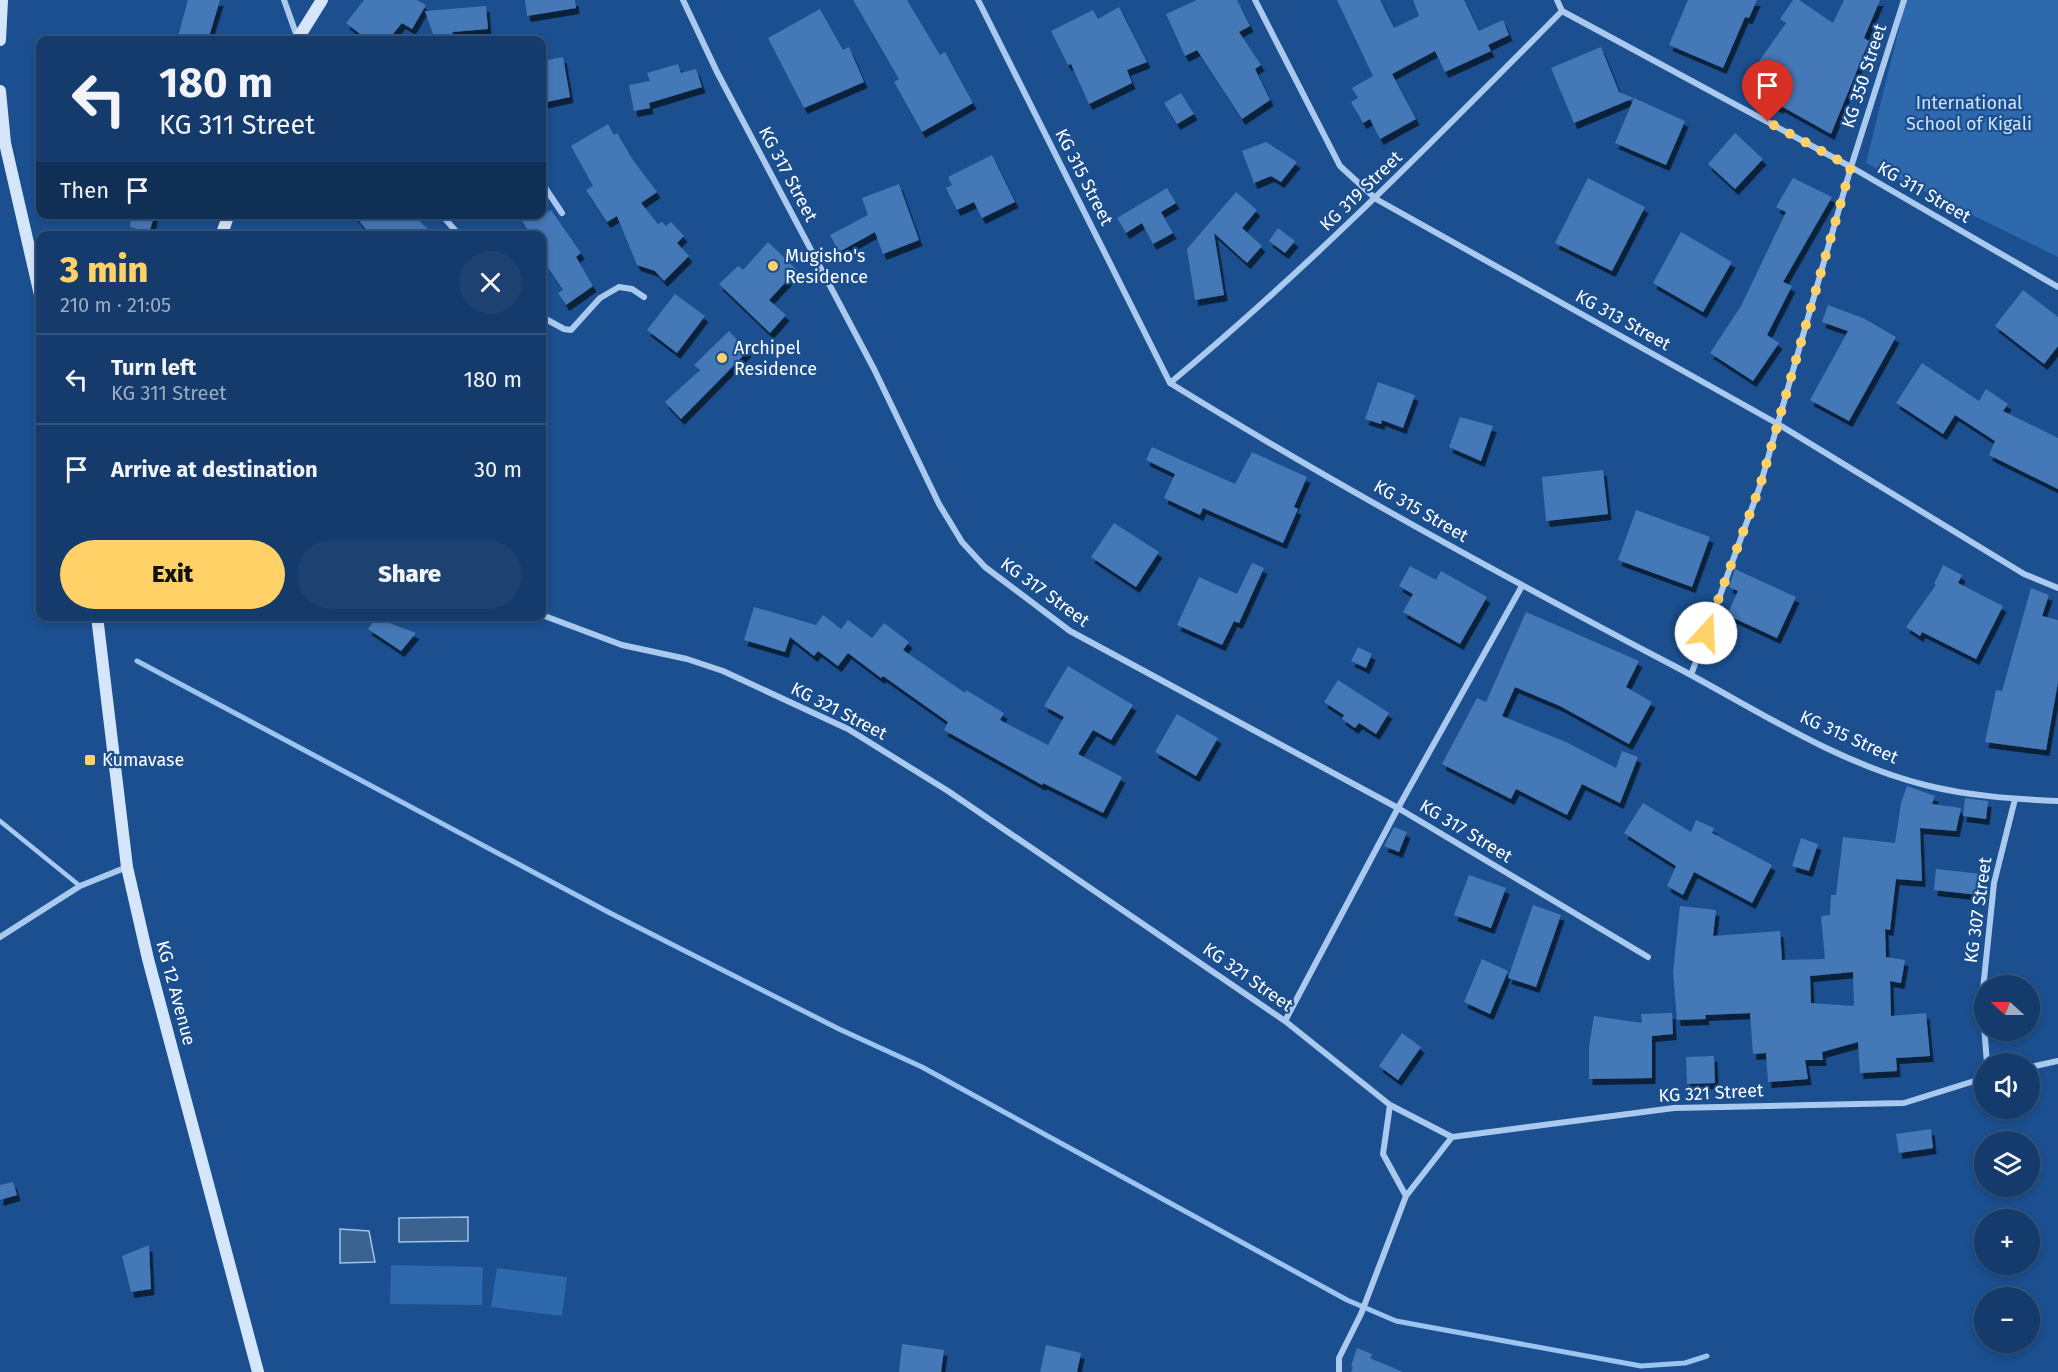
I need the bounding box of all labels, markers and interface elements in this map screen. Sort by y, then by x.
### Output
street label: KG 350 Street [1837,21,1891,131]
text: 180 m [159,58,273,108]
icon: left [60,60,138,138]
pin [1742,60,1793,122]
icon: arrive [1751,69,1784,102]
park label: International School of Kigali [1906,92,2032,135]
text: KG 311 Street [159,109,315,141]
street label: KG 317 Street [754,123,822,226]
street label: KG 315 Street [1050,125,1118,229]
street label: KG 319 Street [1315,146,1407,236]
street label: KG 311 Street [1873,156,1975,228]
icon: arrive [121,174,154,207]
text: Then [60,177,109,204]
place label: Mugisho's Residence [785,245,868,288]
text: 3 min [60,248,148,292]
button: close [459,251,522,314]
marker: Mugisho's Residence [766,259,780,273]
street label: KG 313 Street [1572,285,1675,355]
text: 210 m · 21:05 [60,293,171,317]
place label: Archipel Residence [734,337,817,380]
marker: Archipel Residence [715,351,729,365]
text: Turn left [111,354,196,381]
icon: left [60,363,93,396]
text: 180 m [463,366,522,393]
text: KG 311 Street [111,381,227,405]
icon: arrive [60,453,93,486]
text: Arrive at destination [111,456,318,483]
text: 30 m [474,456,522,483]
street label: KG 315 Street [1370,475,1473,547]
button: Exit [60,540,285,609]
button: Share [297,540,522,609]
street label: KG 317 Street [996,552,1094,632]
position arrow [1674,601,1738,665]
street label: KG 321 Street [787,677,891,745]
street label: KG 315 Street [1796,706,1902,769]
place label: Kumavase [102,749,184,771]
marker: Kumavase [83,753,97,767]
street label: KG 317 Street [1416,795,1517,868]
street label: KG 307 Street [1960,855,1996,964]
street label: KG 12 Avenue [151,938,201,1048]
street label: KG 321 Street [1199,938,1298,1016]
north arrow [1974,975,2040,1041]
map controls [1974,975,2040,1353]
button: sound [1974,1053,2040,1119]
street label: KG 321 Street [1658,1079,1765,1107]
button: layers [1974,1131,2040,1197]
button: + [1974,1209,2040,1275]
button: − [1974,1287,2040,1353]

